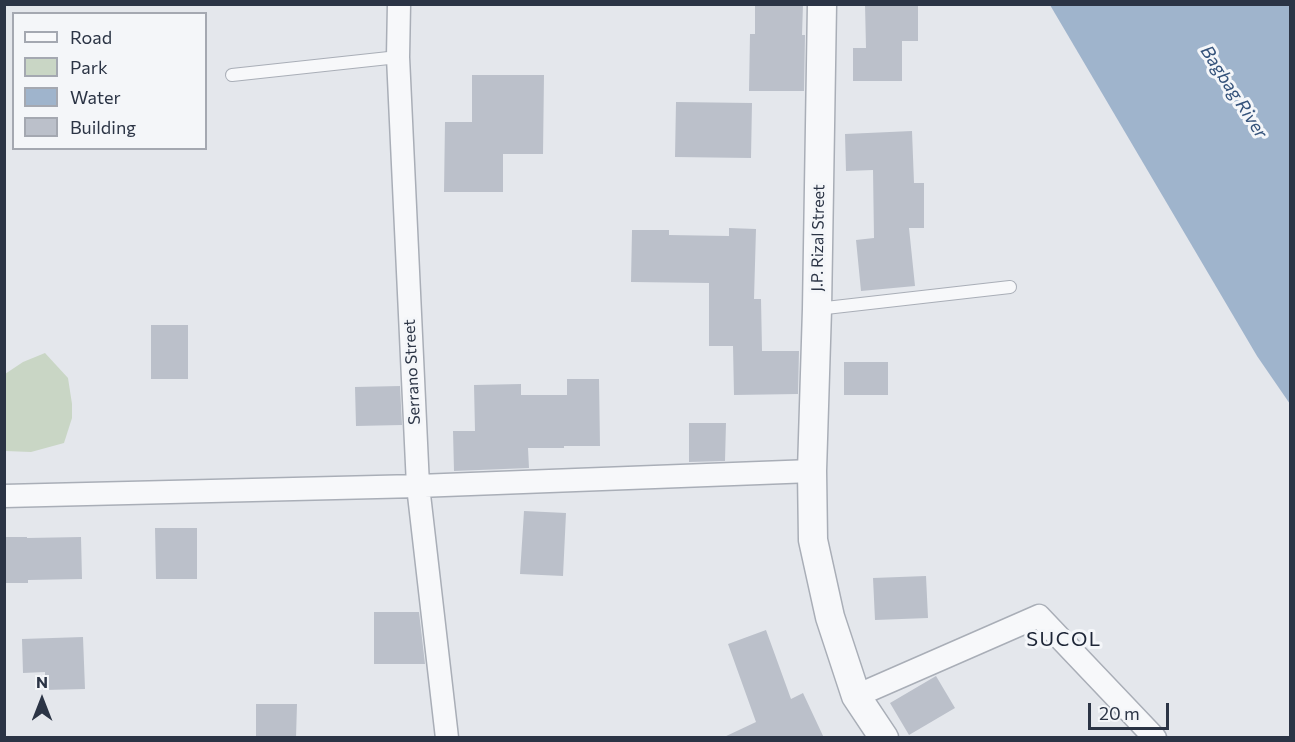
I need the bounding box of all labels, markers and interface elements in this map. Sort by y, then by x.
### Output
legend [12,12,207,150]
text: Road [70,26,112,48]
water label: Bagbag River [1196,41,1272,143]
text: Park [70,56,108,78]
text: Water [70,86,121,108]
text: Building [70,116,136,138]
street label: J.P. Rizal Street [807,184,829,292]
street label: Serrano Street [400,319,424,425]
district label: SUCOL [1026,627,1102,651]
north arrow [12,670,72,730]
text: N [36,672,48,691]
scale bar [1091,691,1172,729]
text: 20 m [1099,702,1140,724]

